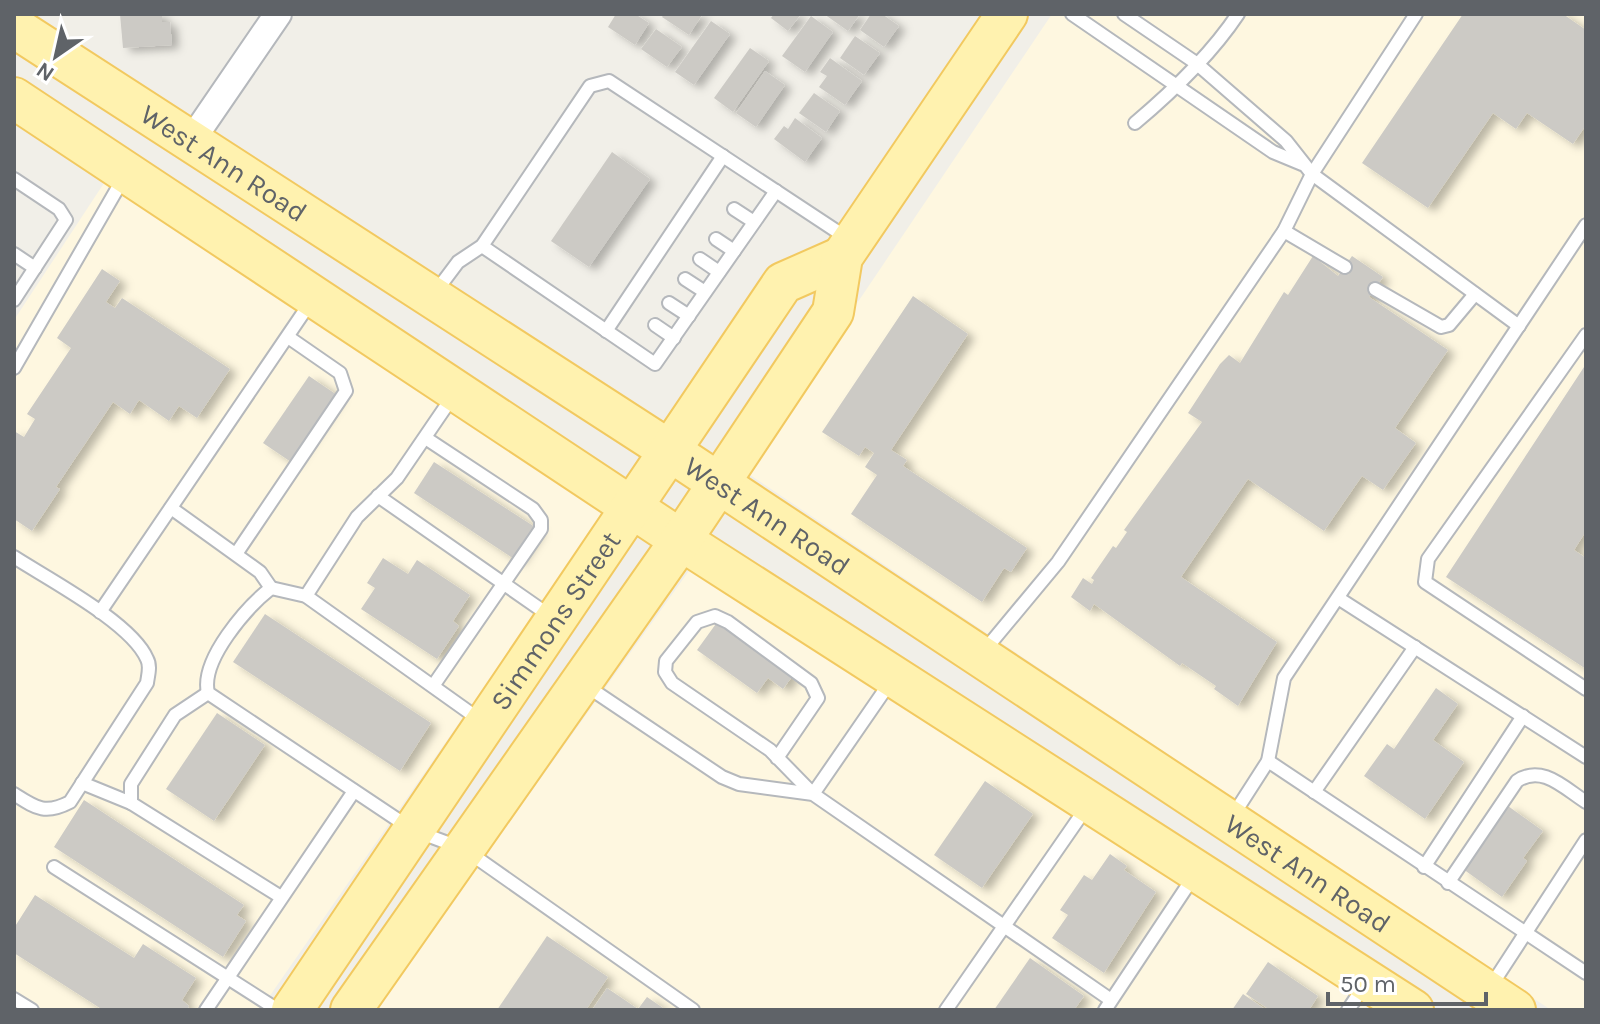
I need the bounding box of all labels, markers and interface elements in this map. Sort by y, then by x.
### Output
north arrow [16,16,96,96]
text: N [32,57,59,87]
street label: West Ann Road [134,97,313,229]
street label: West Ann Road [678,449,856,583]
street label: Simmons Street [484,525,627,716]
street label: West Ann Road [1219,807,1397,940]
scale bar [1328,956,1486,1006]
text: 50 m [1340,970,1396,998]

